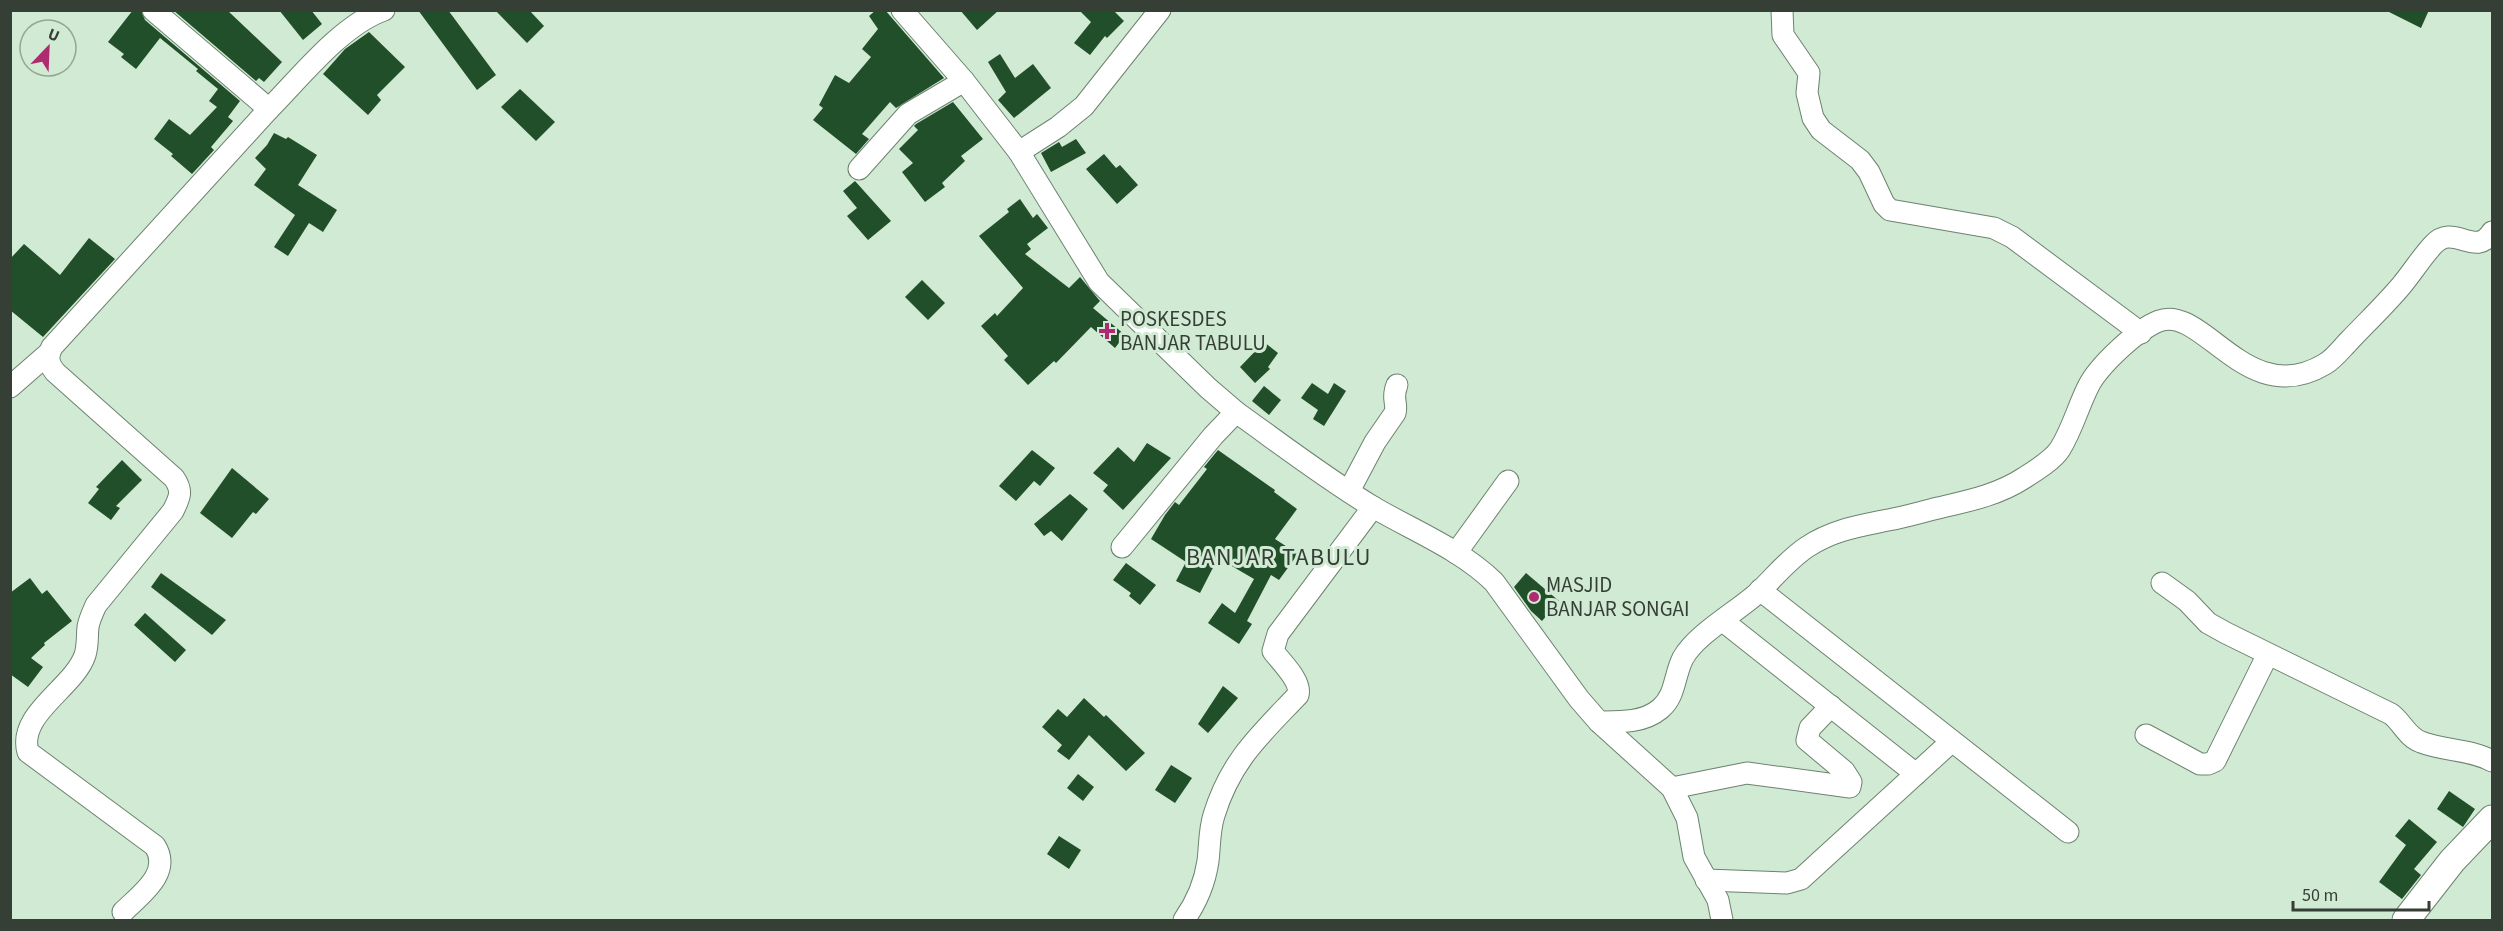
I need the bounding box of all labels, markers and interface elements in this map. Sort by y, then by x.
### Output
north arrow [18,18,78,78]
text: U [44,23,63,47]
place label: POSKESDES BANJAR TABULU [1120,304,1266,358]
marker: POSKESDES BANJAR TABULU [1098,322,1116,340]
district label: BANJAR TABULU [1186,540,1372,575]
place label: MASJID BANJAR SONGAI [1546,570,1690,624]
marker: MASJID BANJAR SONGAI [1527,590,1541,604]
scale bar [2293,874,2430,912]
text: 50 m [2302,883,2338,908]

